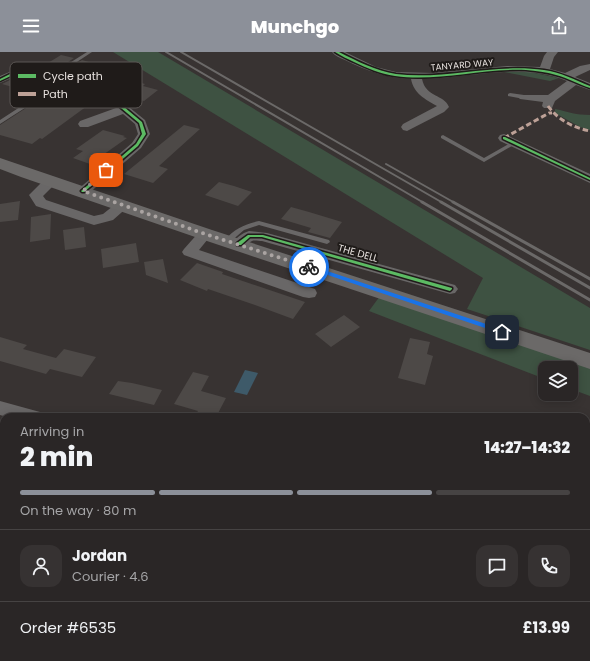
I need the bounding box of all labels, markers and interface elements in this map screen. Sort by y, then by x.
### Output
text: Munchgo [251,14,339,39]
icon: menu [20,15,42,37]
icon: share [548,15,570,37]
street label: TANYARD WAY [430,56,495,74]
legend [10,62,142,108]
text: Cycle path [43,68,103,84]
text: Path [43,86,68,102]
pin [89,153,123,187]
icon: bag [95,159,117,181]
street label: THE DELL [336,240,380,266]
courier [289,247,329,287]
icon: bike [298,256,320,278]
pin [485,315,519,349]
icon: home [491,321,513,343]
map controls [538,361,578,401]
button: layers [538,361,578,401]
text: Arriving in [20,422,84,441]
text: 14:27–14:32 [484,437,570,458]
text: 2 min [20,439,93,475]
text: On the way · 80 m [20,501,136,520]
button: person [20,545,62,587]
text: Jordan [72,545,127,566]
button: chat [476,545,518,587]
button: phone [528,545,570,587]
text: Courier · 4.6 [72,567,149,586]
text: Order #6535 [20,617,116,638]
text: £13.99 [523,617,570,638]

